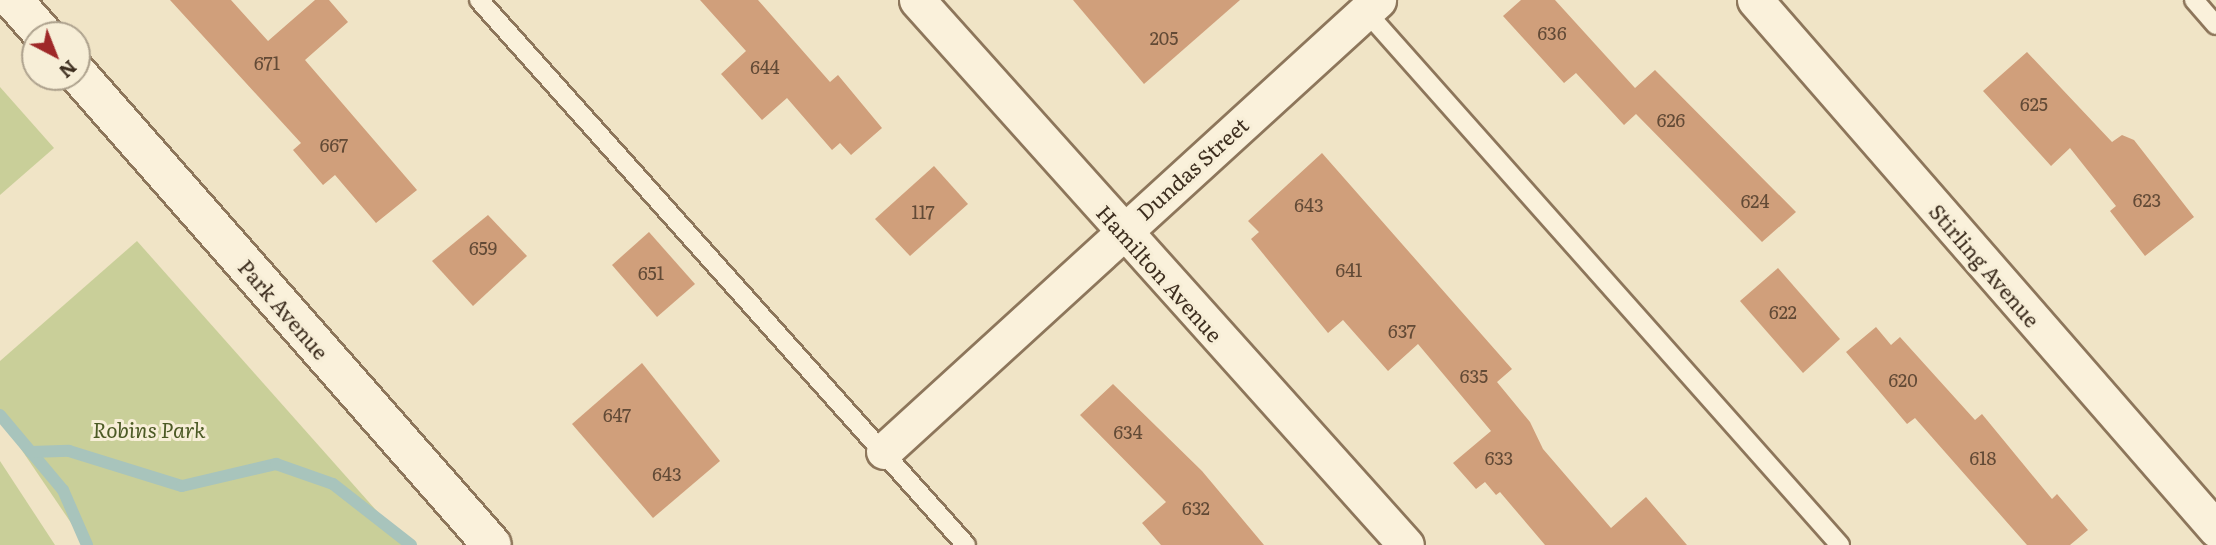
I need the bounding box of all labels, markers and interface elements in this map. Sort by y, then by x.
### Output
north arrow [21,21,91,91]
house number: 636 [1537,22,1567,44]
house number: 205 [1150,27,1178,49]
house number: 671 [254,52,280,74]
text: N [53,54,84,86]
house number: 644 [750,56,780,78]
house number: 625 [2020,93,2048,115]
house number: 626 [1657,109,1685,131]
street label: Dundas Street [1131,111,1253,225]
house number: 667 [320,134,348,156]
house number: 623 [2133,189,2161,211]
house number: 624 [1741,190,1769,212]
house number: 643 [1294,194,1324,216]
street label: Stirling Avenue [1925,198,2045,332]
street label: Hamilton Avenue [1092,199,1228,347]
house number: 117 [911,201,935,223]
house number: 659 [469,237,497,259]
street label: Park Avenue [234,254,334,364]
house number: 641 [1336,259,1362,281]
house number: 651 [638,262,664,284]
house number: 622 [1769,301,1797,323]
house number: 637 [1388,320,1416,342]
house number: 635 [1460,365,1488,387]
house number: 620 [1888,369,1918,391]
house number: 647 [603,404,631,426]
park label: Robins Park [93,416,205,442]
house number: 634 [1113,421,1143,443]
house number: 633 [1485,447,1513,469]
house number: 618 [1970,447,1996,469]
house number: 643 [652,463,682,485]
house number: 632 [1182,497,1210,519]

